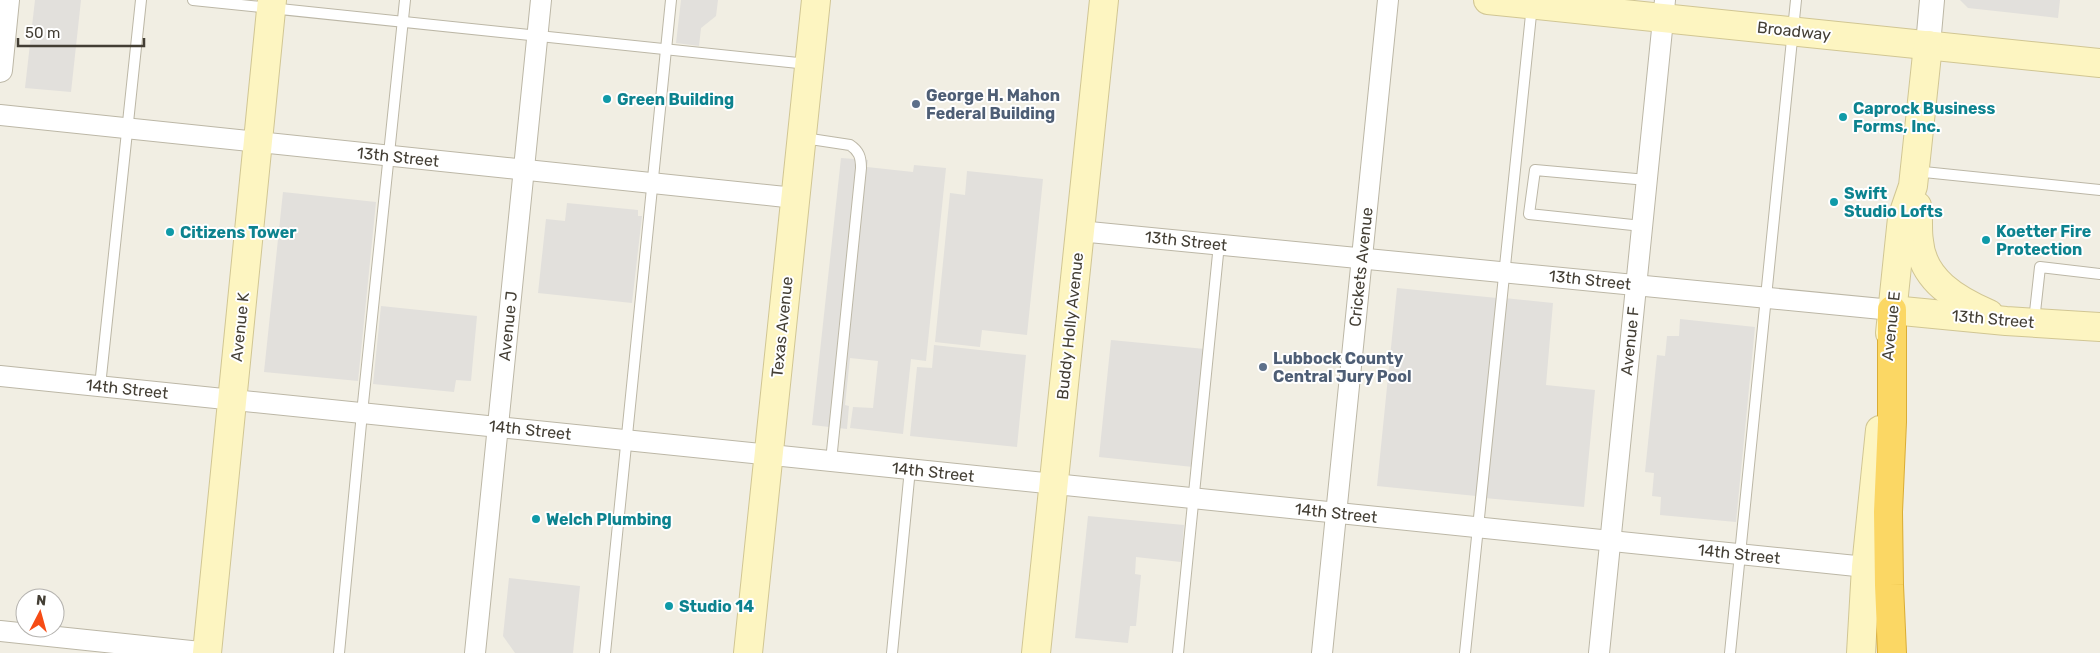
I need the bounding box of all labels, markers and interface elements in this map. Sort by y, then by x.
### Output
scale bar [18,15,144,47]
street label: Broadway [1756,18,1832,44]
text: 50 m [25,24,60,42]
place label: George H. Mahon Federal Building [926,86,1060,123]
place label: Green Building [617,90,734,109]
marker: Green Building [601,93,613,105]
marker: George H. Mahon Federal Building [910,98,922,110]
place label: Caprock Business Forms, Inc. [1853,99,1995,136]
marker: Caprock Business Forms, Inc. [1837,111,1849,123]
street label: 13th Street [356,143,440,171]
place label: Swift Studio Lofts [1844,184,1943,221]
marker: Swift Studio Lofts [1828,196,1840,208]
street label: Crickets Avenue [1345,206,1377,328]
place label: Koetter Fire Protection [1996,222,2091,259]
place label: Citizens Tower [180,223,297,242]
marker: Citizens Tower [164,226,176,238]
street label: 13th Street [1144,227,1228,255]
marker: Koetter Fire Protection [1980,234,1992,246]
street label: Buddy Holly Avenue [1053,251,1087,401]
street label: 13th Street [1548,266,1632,294]
street label: Texas Avenue [767,275,797,379]
street label: Avenue J [495,290,521,362]
street label: Avenue E [1878,290,1904,362]
street label: Avenue K [227,291,253,363]
street label: Avenue F [1617,306,1643,376]
street label: 13th Street [1951,306,2035,332]
place label: Lubbock County Central Jury Pool [1273,349,1412,386]
marker: Lubbock County Central Jury Pool [1257,361,1269,373]
street label: 14th Street [85,375,169,403]
street label: 14th Street [488,416,572,444]
street label: 14th Street [891,458,975,486]
street label: 14th Street [1294,499,1378,527]
place label: Welch Plumbing [546,510,672,529]
marker: Welch Plumbing [530,513,542,525]
street label: 14th Street [1697,540,1781,568]
north arrow [15,588,65,638]
text: N [35,592,47,610]
place label: Studio 14 [679,597,754,616]
marker: Studio 14 [663,600,675,612]

